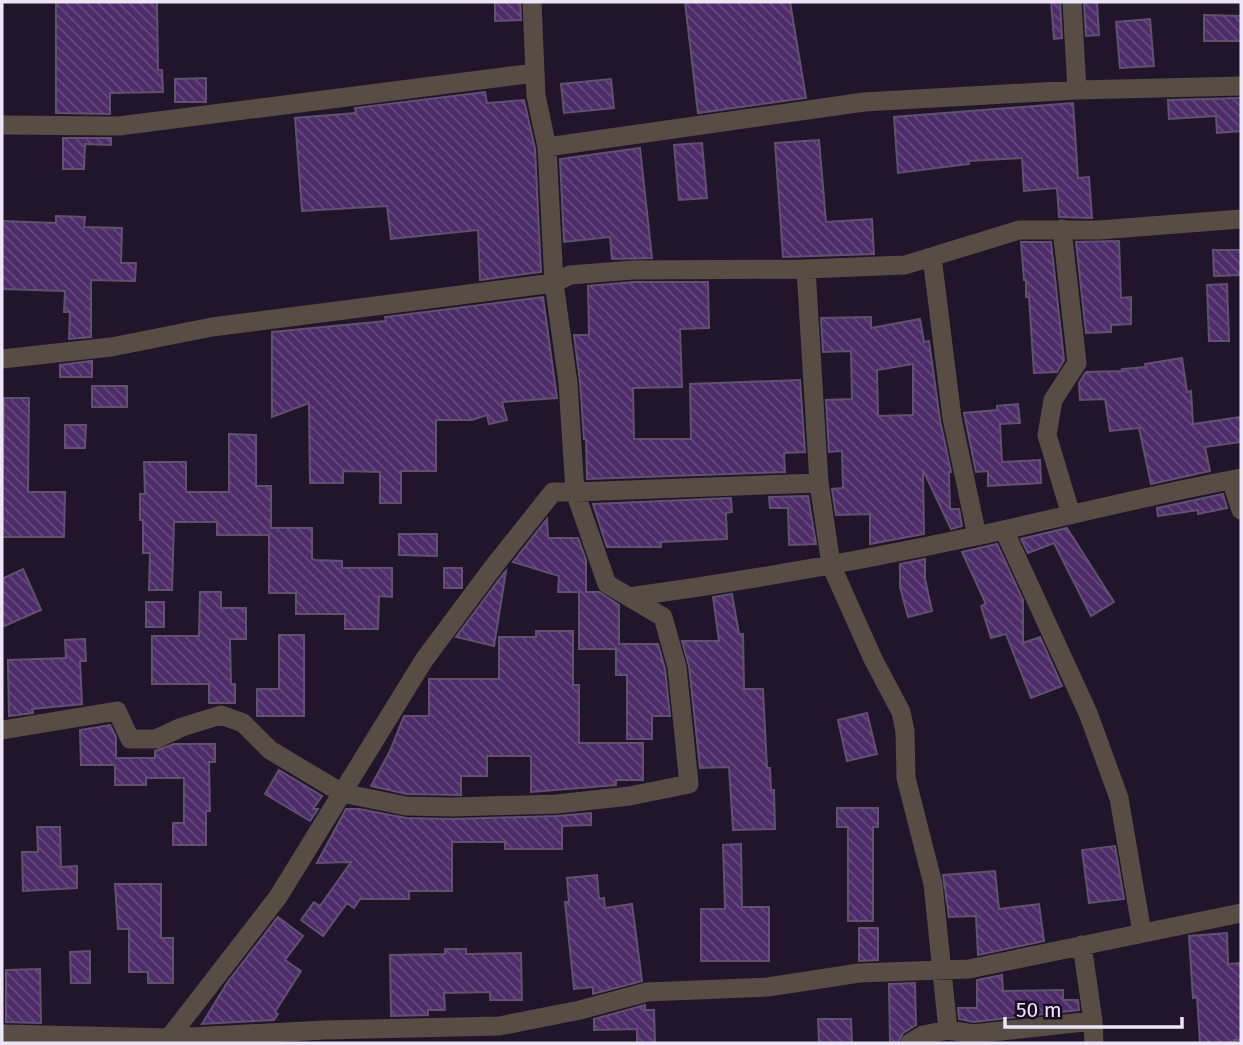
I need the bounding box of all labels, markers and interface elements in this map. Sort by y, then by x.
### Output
scale bar [1005,986,1182,1030]
text: 50 m [1016,997,1062,1023]

